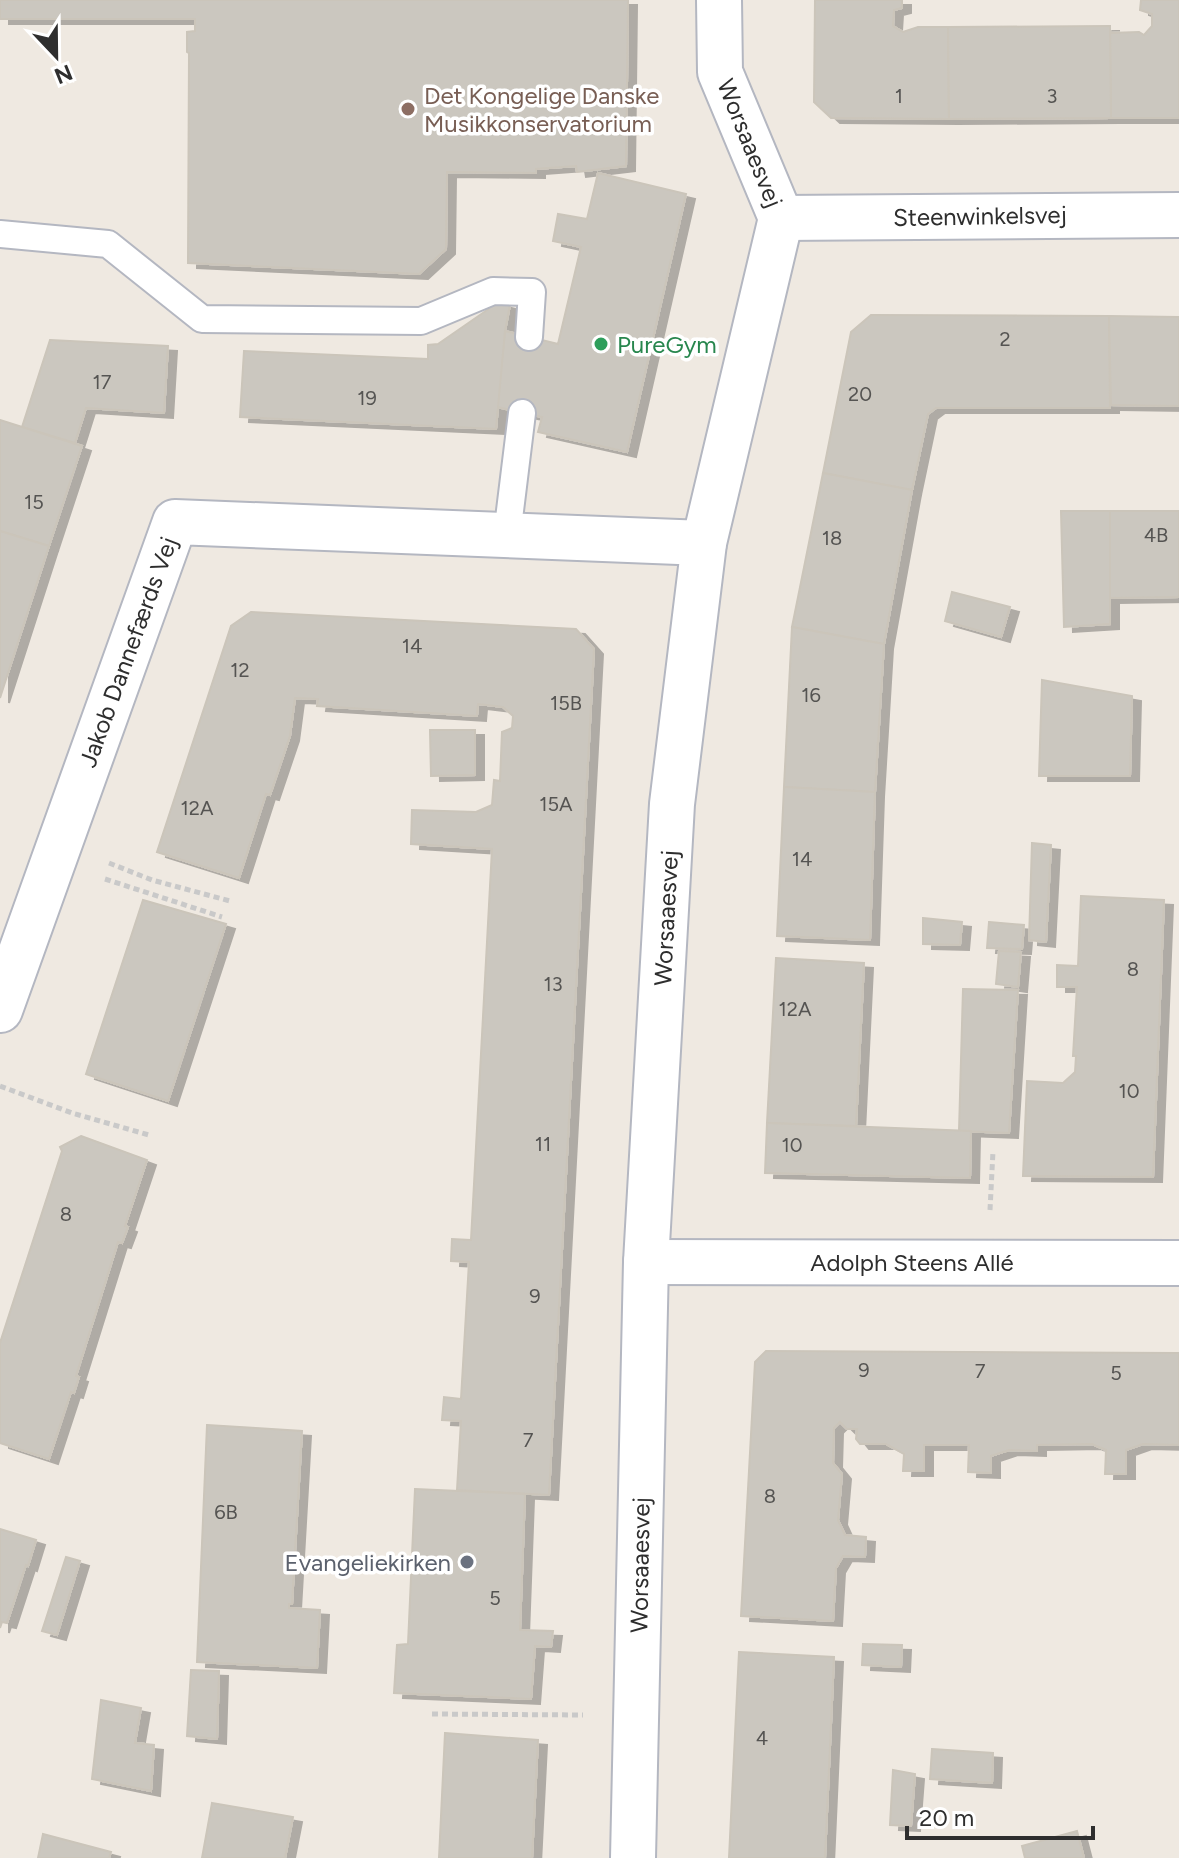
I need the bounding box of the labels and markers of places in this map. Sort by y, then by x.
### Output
place label: Det Kongelige Danske Musikkonservatorium [424,81,659,138]
marker: Det Kongelige Danske Musikkonservatorium [399,100,417,118]
place label: PureGym [617,330,717,359]
marker: PureGym [592,335,610,353]
place label: Evangeliekirken [285,1548,451,1577]
marker: Evangeliekirken [458,1553,476,1571]

